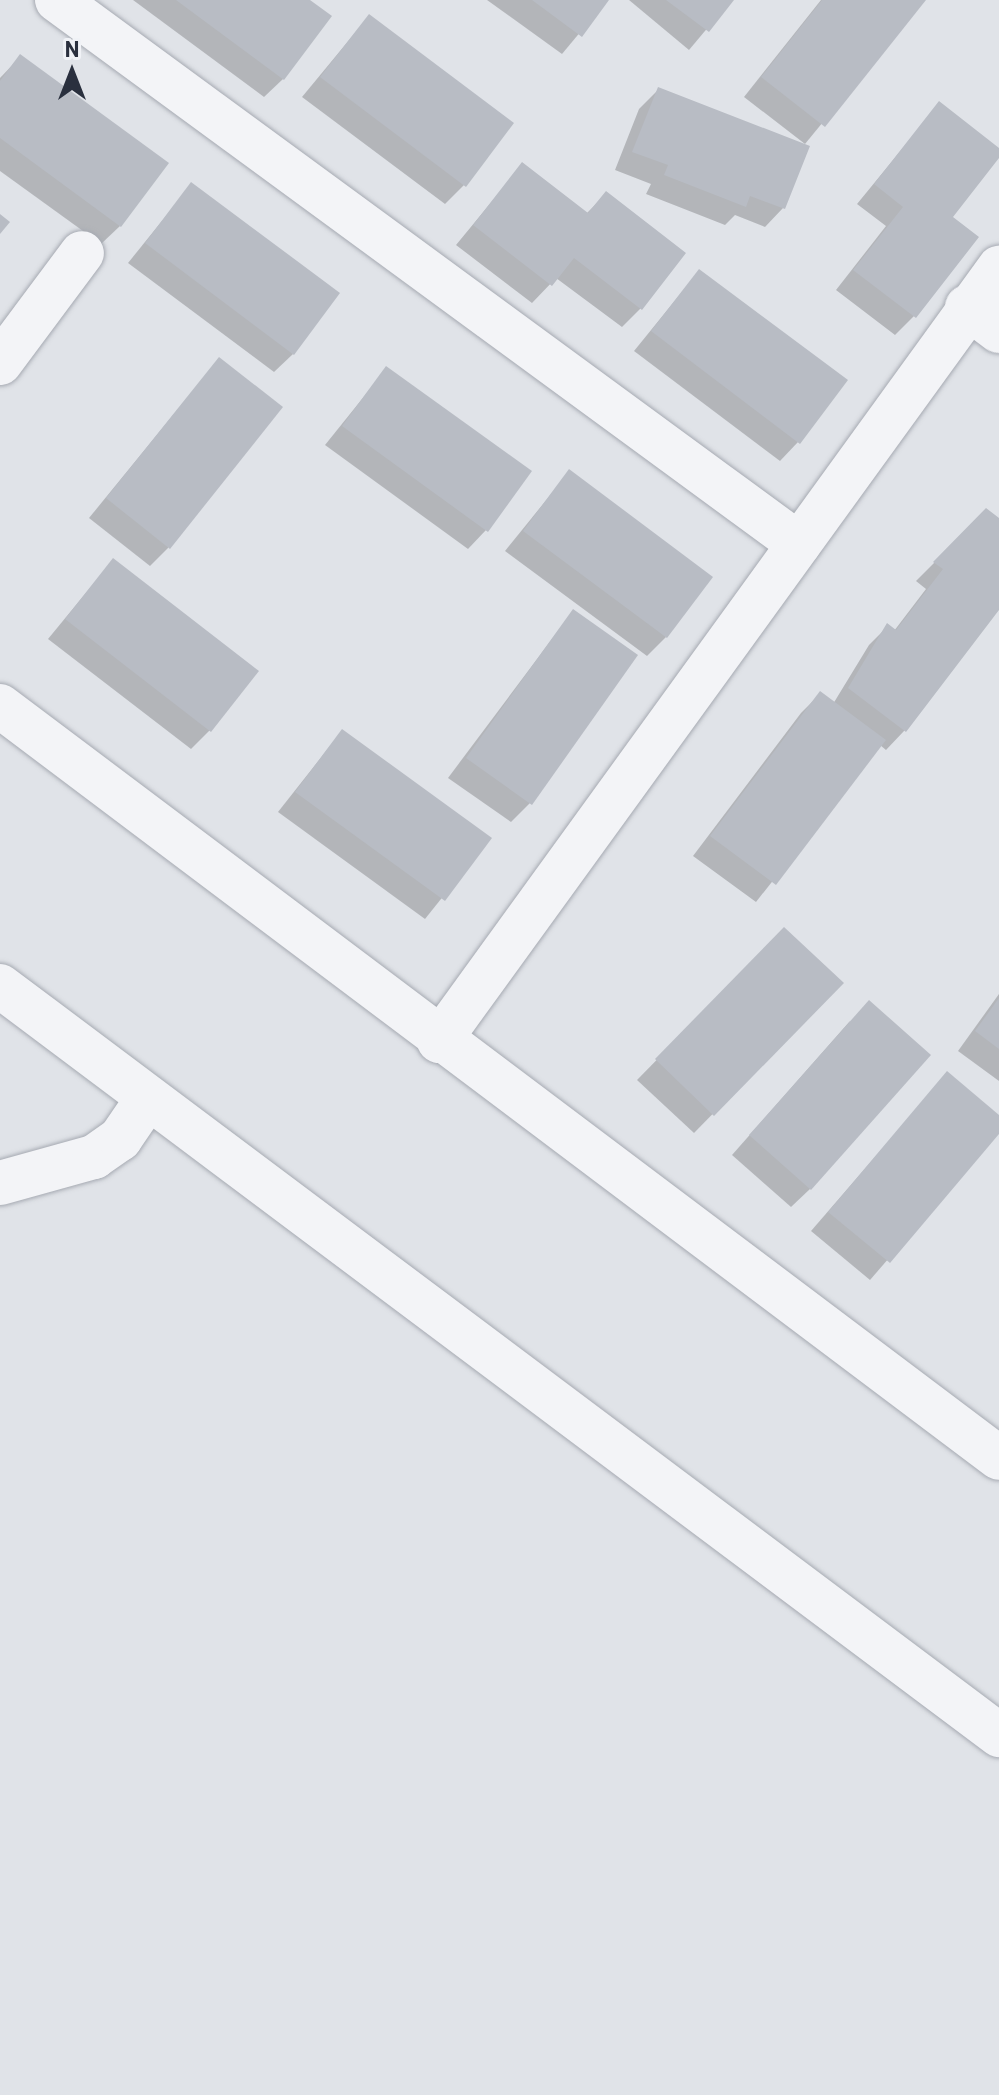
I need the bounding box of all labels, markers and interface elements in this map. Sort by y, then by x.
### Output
north arrow [32,32,112,112]
text: N [65,35,79,61]

